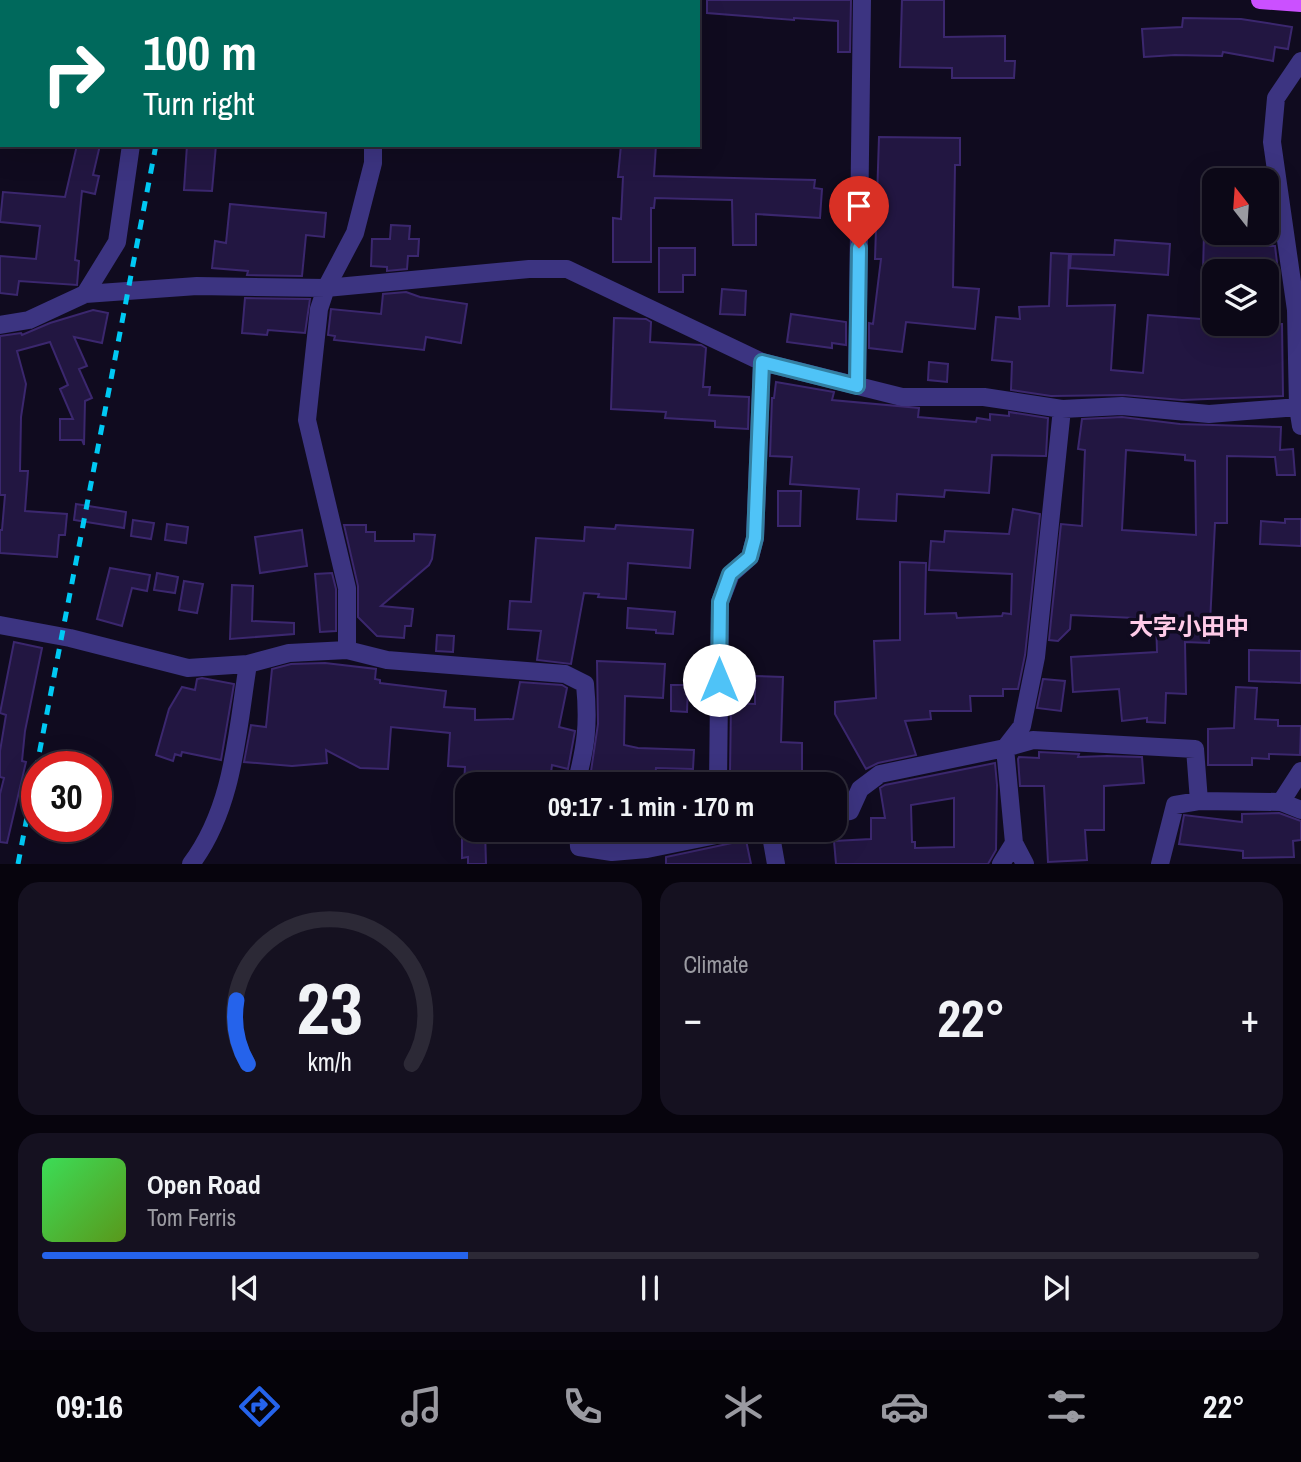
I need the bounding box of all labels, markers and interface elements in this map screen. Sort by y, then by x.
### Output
text: 100 m [143,19,257,85]
icon: right [28,28,119,119]
text: Turn right [143,82,255,125]
north arrow [1202,168,1279,245]
map controls [1202,168,1279,336]
pin [829,176,889,248]
icon: arrive [840,187,878,225]
button: layers [1202,259,1279,336]
district label: 大字小田中 [1129,610,1249,642]
position arrow [682,643,756,717]
speed limit sign: 30 [21,751,112,842]
text: 09:17 · 1 min · 170 m [548,789,754,824]
text: Climate [684,949,748,980]
text: 23 [297,960,363,1058]
text: 22° [937,983,1005,1053]
text: − [684,993,702,1044]
text: + [1241,993,1259,1044]
text: km/h [308,1045,352,1079]
text: Open Road [147,1167,261,1202]
text: Tom Ferris [147,1202,236,1233]
icon: previous [226,1269,264,1307]
icon: pause [631,1269,669,1307]
icon: next [1037,1269,1075,1307]
icon: directions [235,1382,284,1431]
icon: music [397,1382,446,1431]
icon: phone [558,1382,607,1431]
icon: climate [719,1382,768,1431]
icon: car [880,1382,929,1431]
icon: filters [1042,1382,1091,1431]
text: 09:16 [56,1385,123,1428]
text: 22° [1203,1385,1245,1428]

